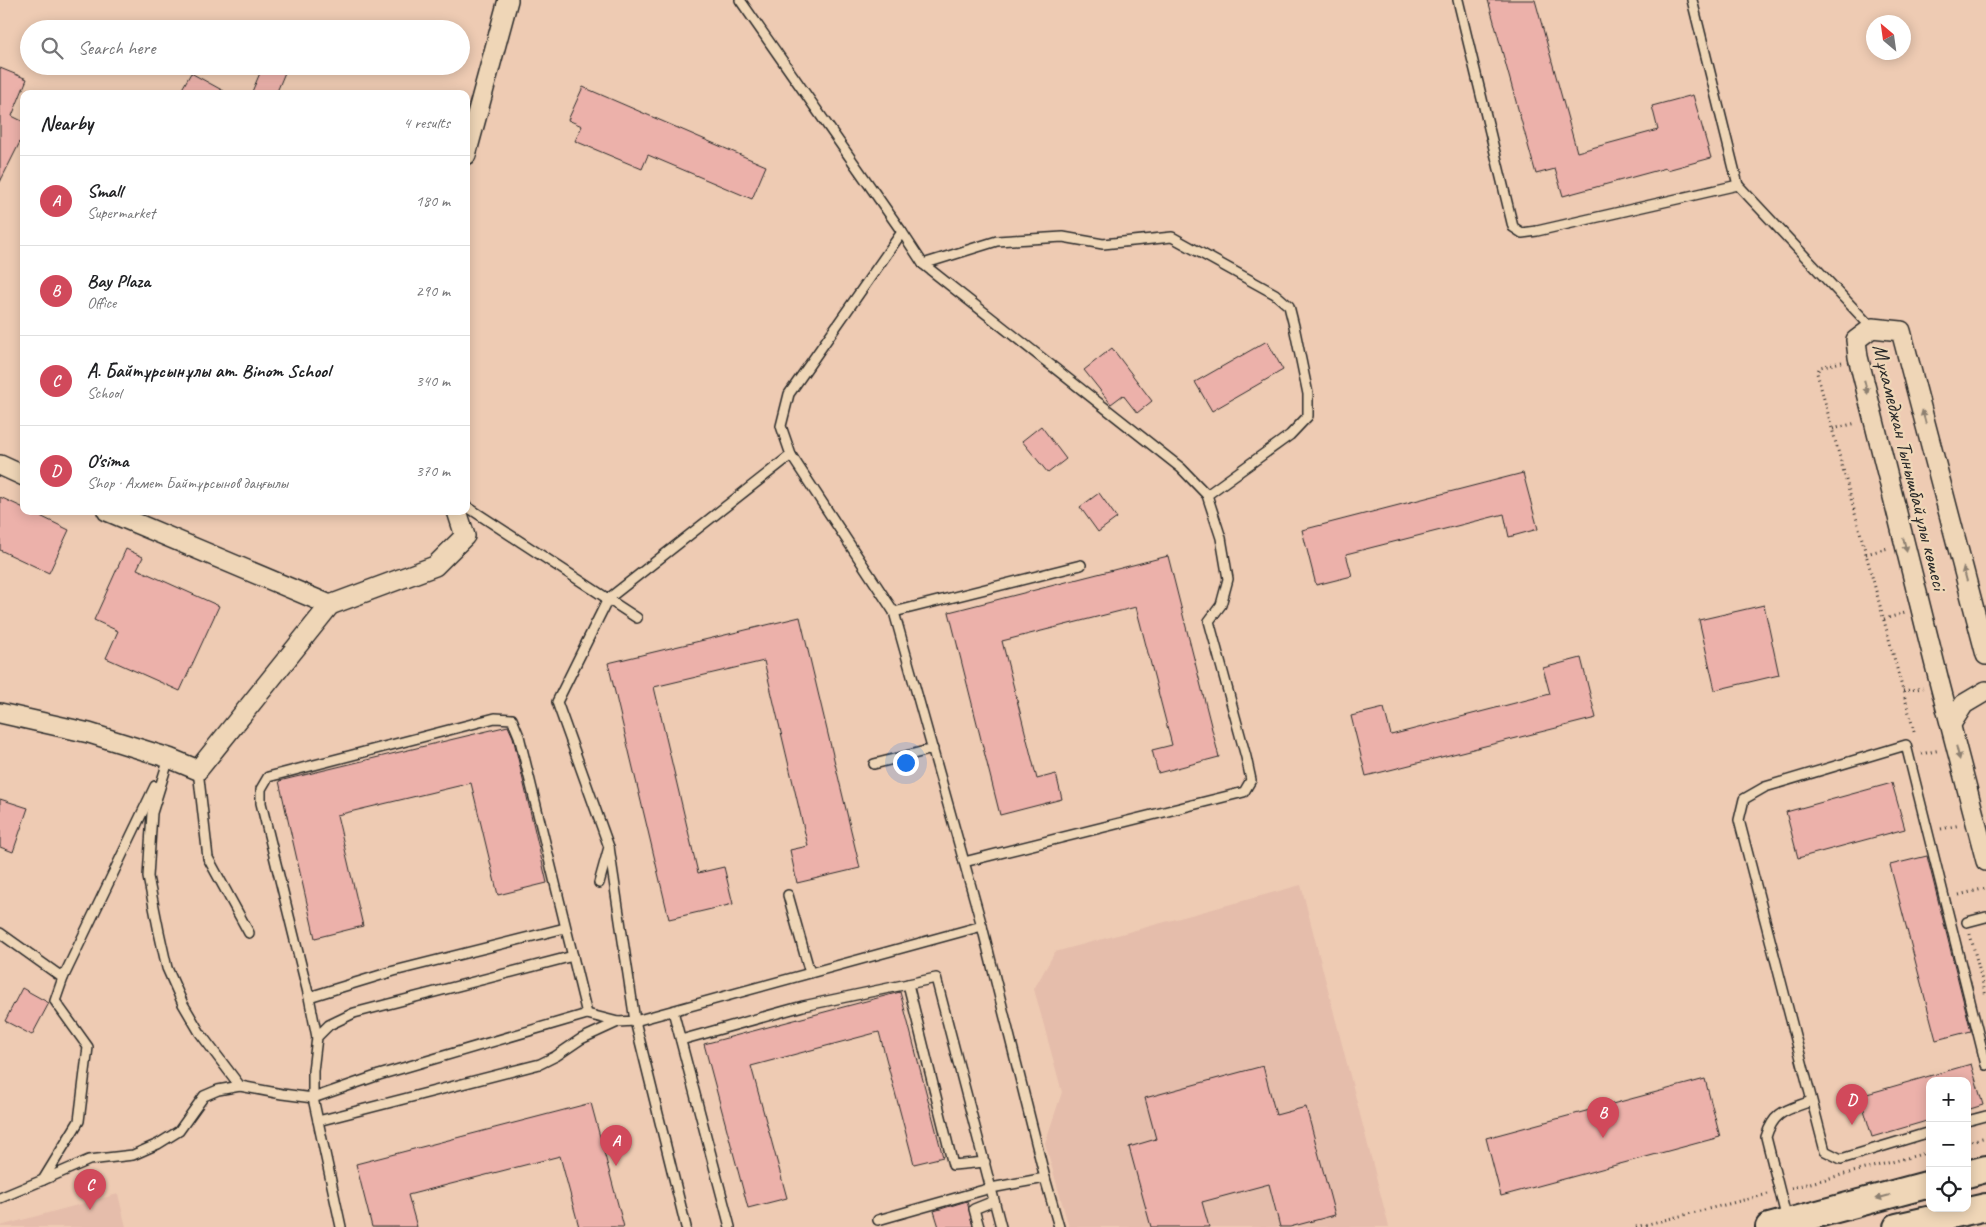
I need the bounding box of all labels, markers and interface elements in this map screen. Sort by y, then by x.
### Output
north arrow [1866,15,1911,60]
search box [20,20,470,75]
icon: search [38,34,66,62]
text: Search here [78,36,155,60]
text: Nearby [40,110,93,136]
text: 4 results [403,113,450,133]
text: Small [87,179,122,203]
text: A [52,191,60,211]
text: 180 m [416,191,450,211]
text: Supermarket [87,203,155,223]
text: Bay Plaza [87,269,150,293]
text: B [52,281,60,301]
text: 290 m [416,281,450,301]
text: Office [87,293,116,313]
street label: Мұхамеджан Тынышбайұлы көшесі [1867,341,1954,596]
text: А. Байтұрсынұлы ат. Binom School [87,359,330,383]
text: C [52,371,60,391]
text: 340 m [416,371,450,391]
one-way arrow [1862,380,1870,395]
text: School [87,383,121,403]
one-way arrow [1920,410,1928,425]
text: O'sima [87,449,129,473]
text: D [51,461,61,481]
text: 370 m [416,461,450,481]
text: Shop · Ахмет Байтұрсынов даңғылы [87,473,288,493]
one-way arrow [1901,537,1909,553]
one-way arrow [1961,567,1969,582]
one-way arrow [1954,746,1962,761]
your location [893,750,919,776]
map controls [1926,1077,1971,1212]
button: + [1926,1077,1971,1122]
pin: D [1836,1084,1868,1125]
pin: B [1587,1097,1619,1138]
button: − [1926,1122,1971,1167]
pin: A [600,1125,632,1166]
button: locate [1926,1167,1971,1212]
pin: C [74,1169,106,1210]
one-way arrow [1875,1193,1890,1201]

